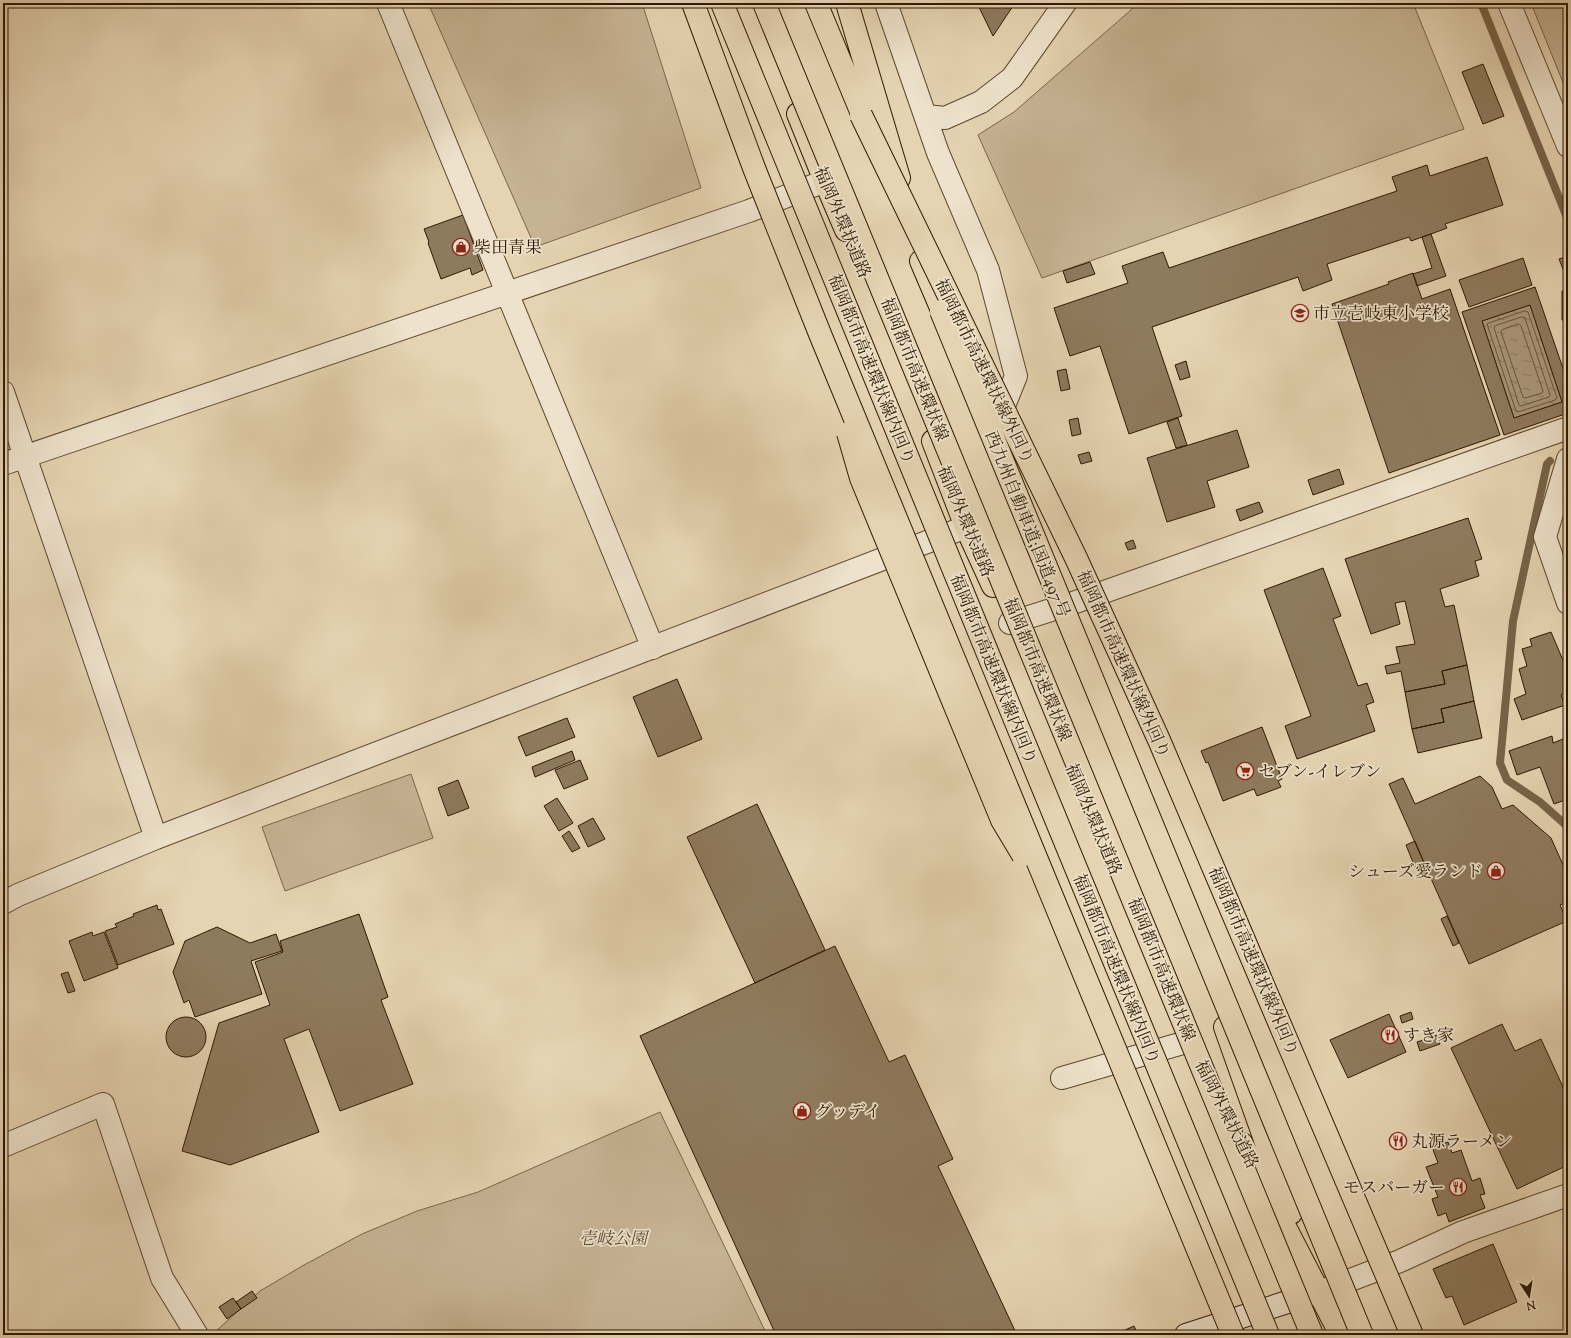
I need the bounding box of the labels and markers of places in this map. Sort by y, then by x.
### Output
shop icon: 柴田青果 [451,237,471,257]
place label: 柴田青果 [474,237,542,261]
school or university icon: 市立壱岐東小学校 [1290,303,1310,323]
place label: 市立壱岐東小学校 [1313,303,1449,327]
supermarket icon: セブン-イレブン [1235,761,1255,781]
place label: セブン-イレブン [1258,761,1381,785]
place label: シューズ愛ランド [1348,861,1483,885]
shop icon: シューズ愛ランド [1486,861,1506,881]
restaurant icon: すき家 [1380,1025,1400,1045]
place label: すき家 [1403,1025,1454,1049]
shop icon: グッデイ [792,1101,812,1121]
place label: グッデイ [815,1101,881,1125]
restaurant icon: 丸源ラーメン [1388,1131,1408,1151]
place label: 丸源ラーメン [1411,1131,1512,1155]
place label: モスバーガー [1343,1177,1445,1201]
restaurant icon: モスバーガー [1448,1177,1468,1197]

